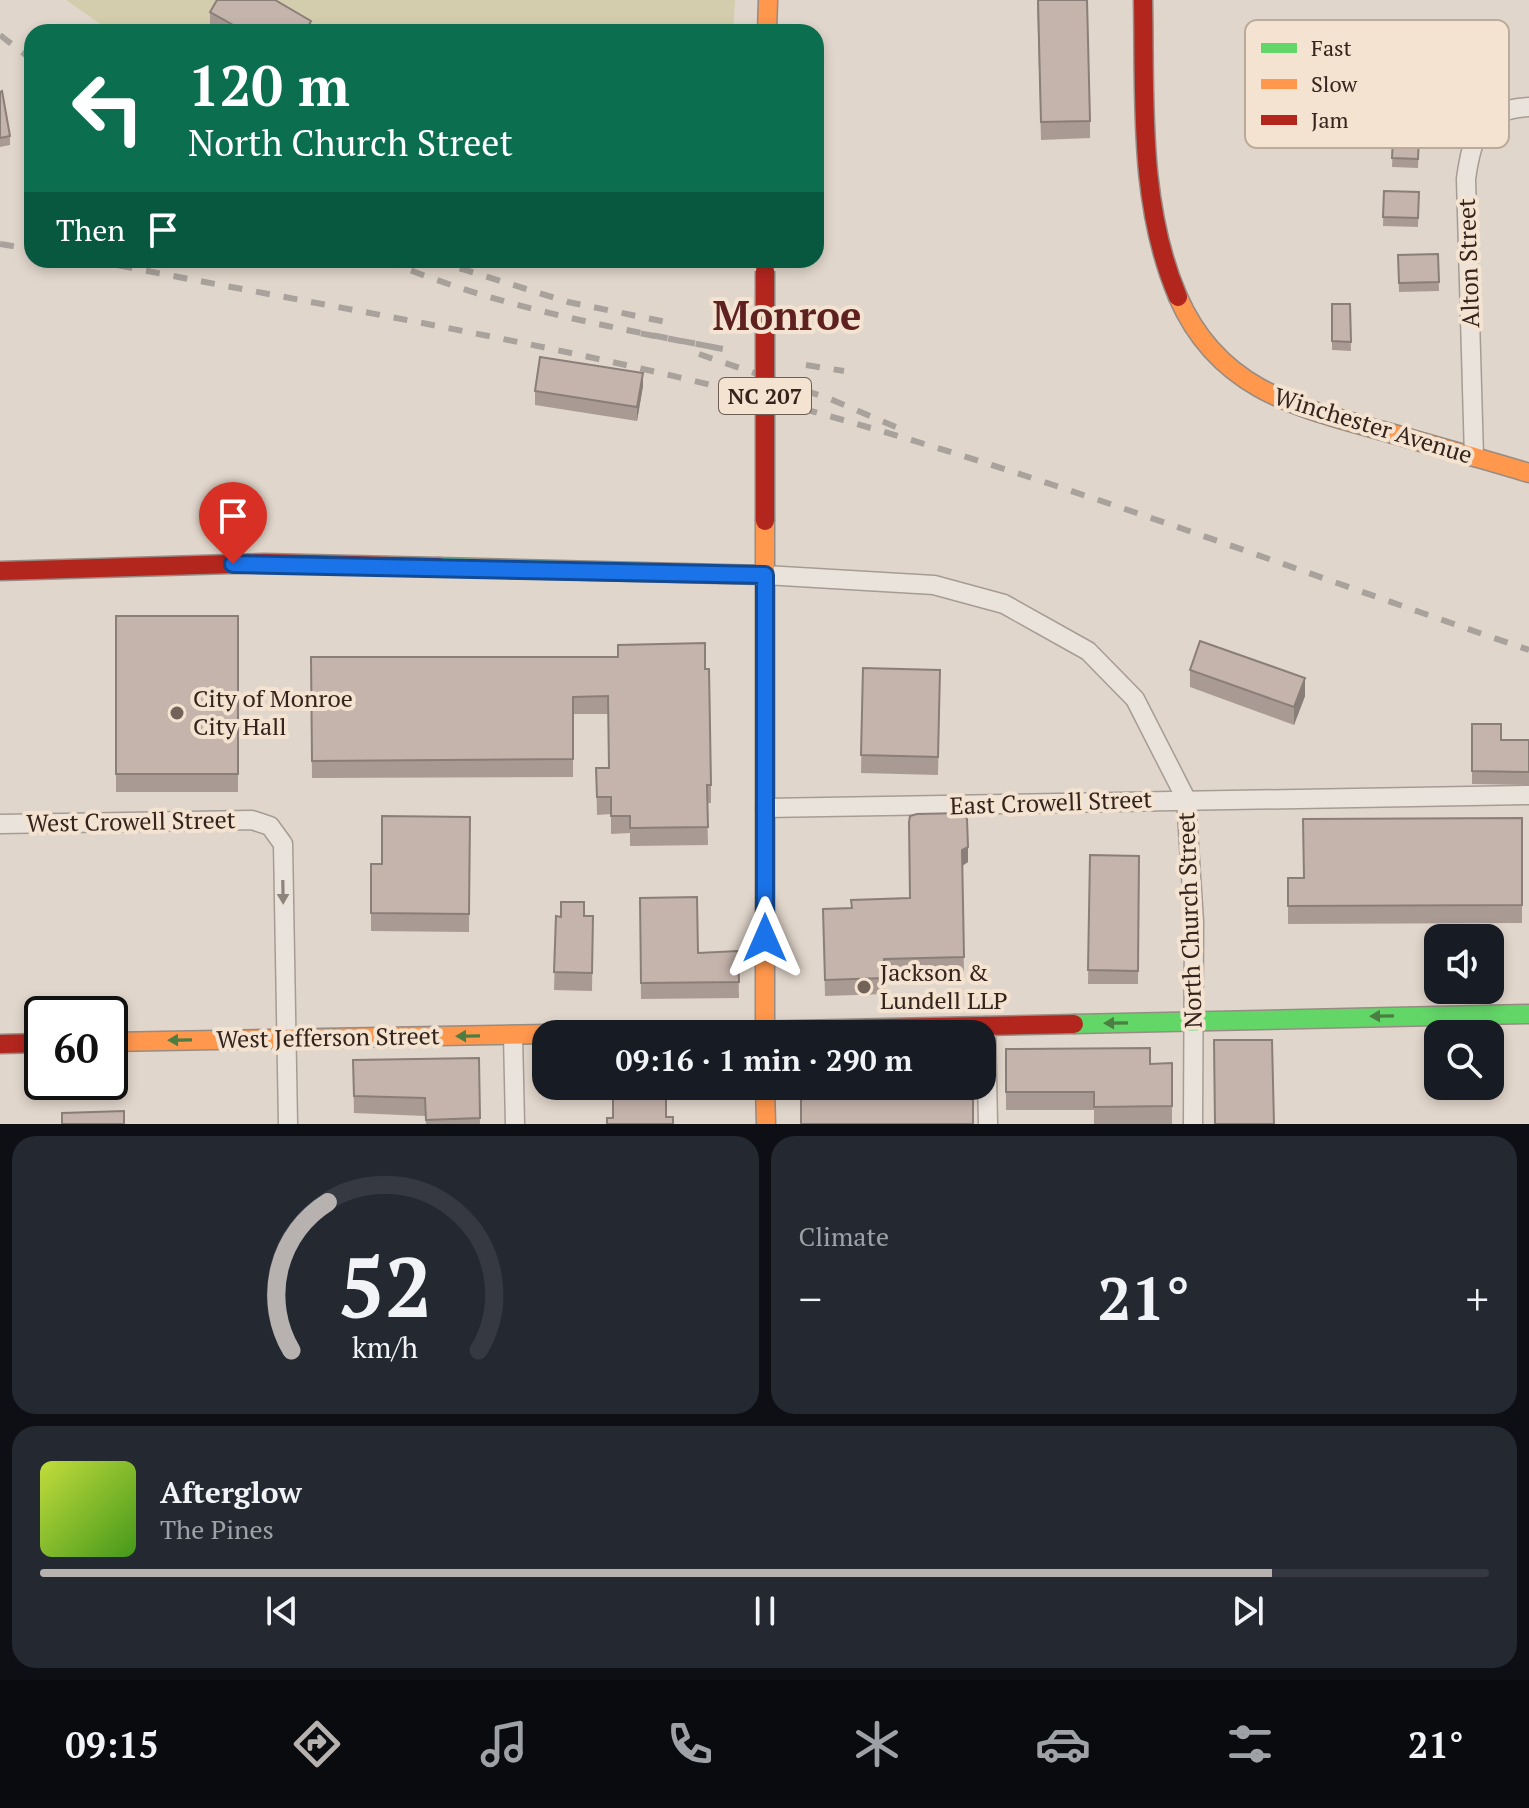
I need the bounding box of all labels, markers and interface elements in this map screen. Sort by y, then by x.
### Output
legend [1245,20,1509,148]
text: Fast [1311,33,1352,62]
text: 120 m [188,48,350,122]
icon: left [56,56,160,160]
text: Slow [1311,69,1358,98]
text: Jam [1311,105,1349,134]
text: North Church Street [188,119,513,166]
street label: Alton Street [1450,197,1486,329]
icon: arrive [141,208,185,252]
text: Then [56,210,125,250]
district label: Monroe [712,288,862,341]
road number: NC 207 [719,378,811,414]
street label: Winchester Avenue [1270,380,1476,470]
pin [199,482,267,564]
icon: arrive [211,494,255,538]
place label: City of Monroe City Hall [193,682,353,742]
marker: City of Monroe City Hall [168,704,186,722]
street label: East Crowell Street [949,782,1153,822]
street label: West Crowell Street [26,803,236,839]
street label: North Church Street [1169,811,1209,1029]
one-way arrow [277,880,290,905]
position arrow [723,896,807,980]
map controls [1424,924,1504,1100]
button: sound [1424,924,1504,1004]
place label: Jackson & Lundell LLP [880,956,1008,1016]
marker: Jackson & Lundell LLP [855,978,873,996]
speed limit sign: 60 [24,996,128,1100]
one-way arrow [1369,1010,1394,1023]
one-way arrow [1103,1017,1128,1029]
street label: West Jefferson Street [216,1019,440,1055]
button: search [1424,1020,1504,1100]
one-way arrow [455,1029,480,1042]
one-way arrow [167,1034,192,1047]
text: 09:16 · 1 min · 290 m [616,1040,912,1080]
text: Climate [799,1219,889,1253]
text: 52 [338,1231,432,1341]
text: 21° [1097,1258,1190,1337]
text: − [799,1269,822,1328]
text: + [1466,1269,1489,1328]
text: km/h [352,1328,418,1366]
text: Afterglow [160,1472,302,1512]
text: The Pines [160,1512,274,1546]
icon: previous [260,1589,304,1633]
icon: pause [743,1589,787,1633]
icon: next [1226,1589,1270,1633]
icon: directions [289,1716,345,1772]
icon: music [476,1716,532,1772]
icon: phone [662,1716,718,1772]
icon: climate [849,1716,905,1772]
icon: car [1035,1716,1091,1772]
icon: filters [1222,1716,1278,1772]
text: 09:15 [65,1721,159,1768]
text: 21° [1408,1721,1464,1768]

